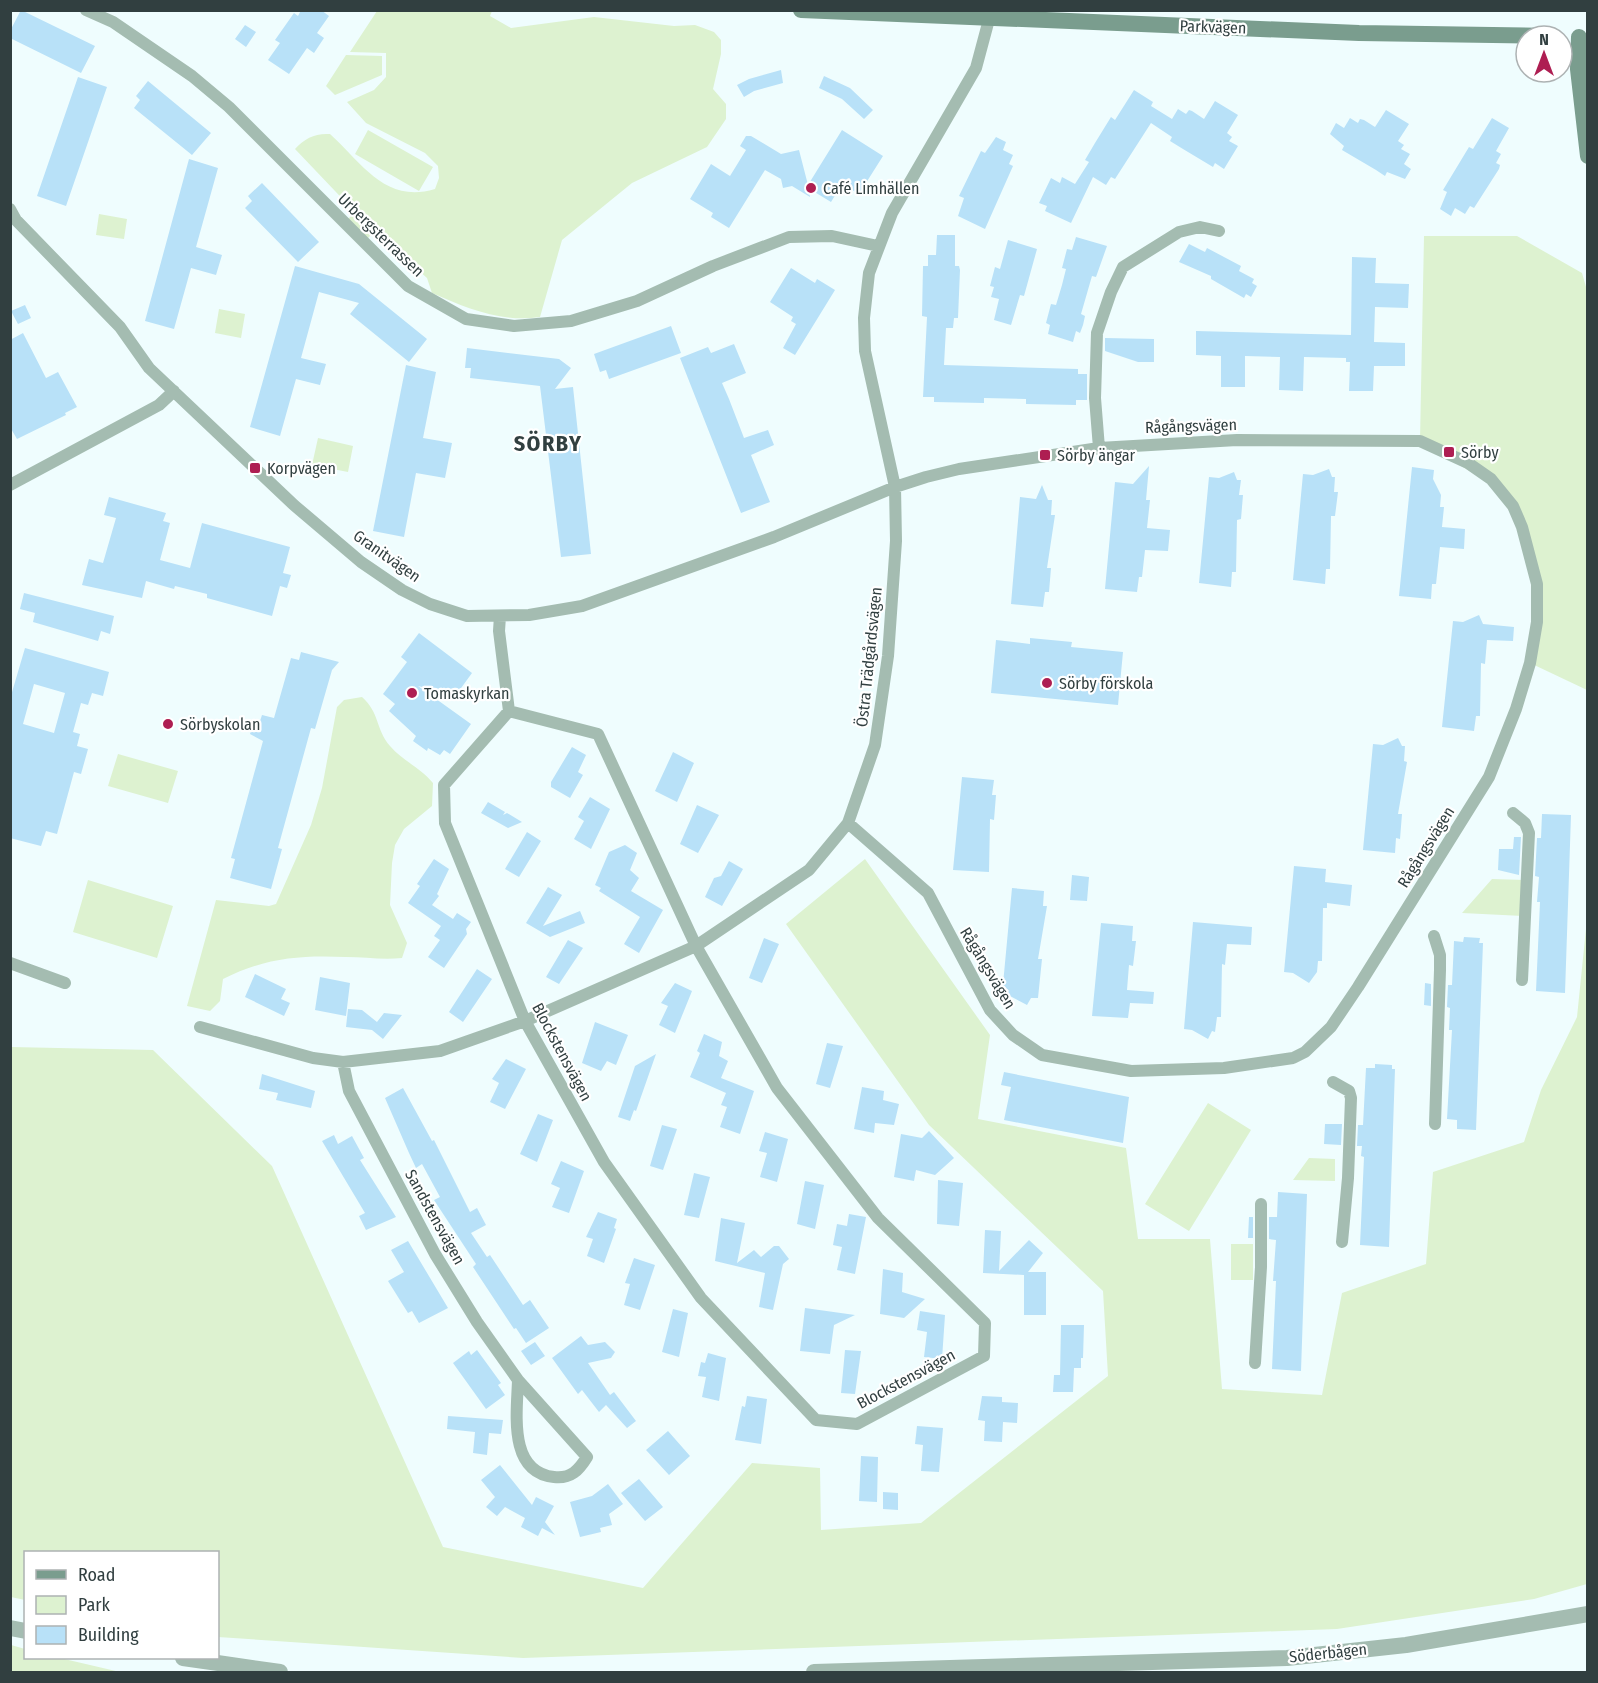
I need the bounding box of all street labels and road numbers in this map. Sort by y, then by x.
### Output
street label: Parkvägen [1179,16,1247,38]
street label: Urbergsterrassen [334,189,428,281]
street label: Rågångsvägen [1145,415,1237,437]
street label: Granitvägen [350,526,424,586]
street label: Östra Trädgårdsvägen [852,586,886,728]
street label: Rågångsvägen [1394,803,1458,891]
street label: Rågångsvägen [956,924,1020,1012]
street label: Blockstensvägen [528,1000,596,1104]
street label: Sandstensvägen [401,1166,469,1268]
street label: Blockstensvägen [854,1345,958,1413]
street label: Söderbågen [1288,1639,1368,1667]

